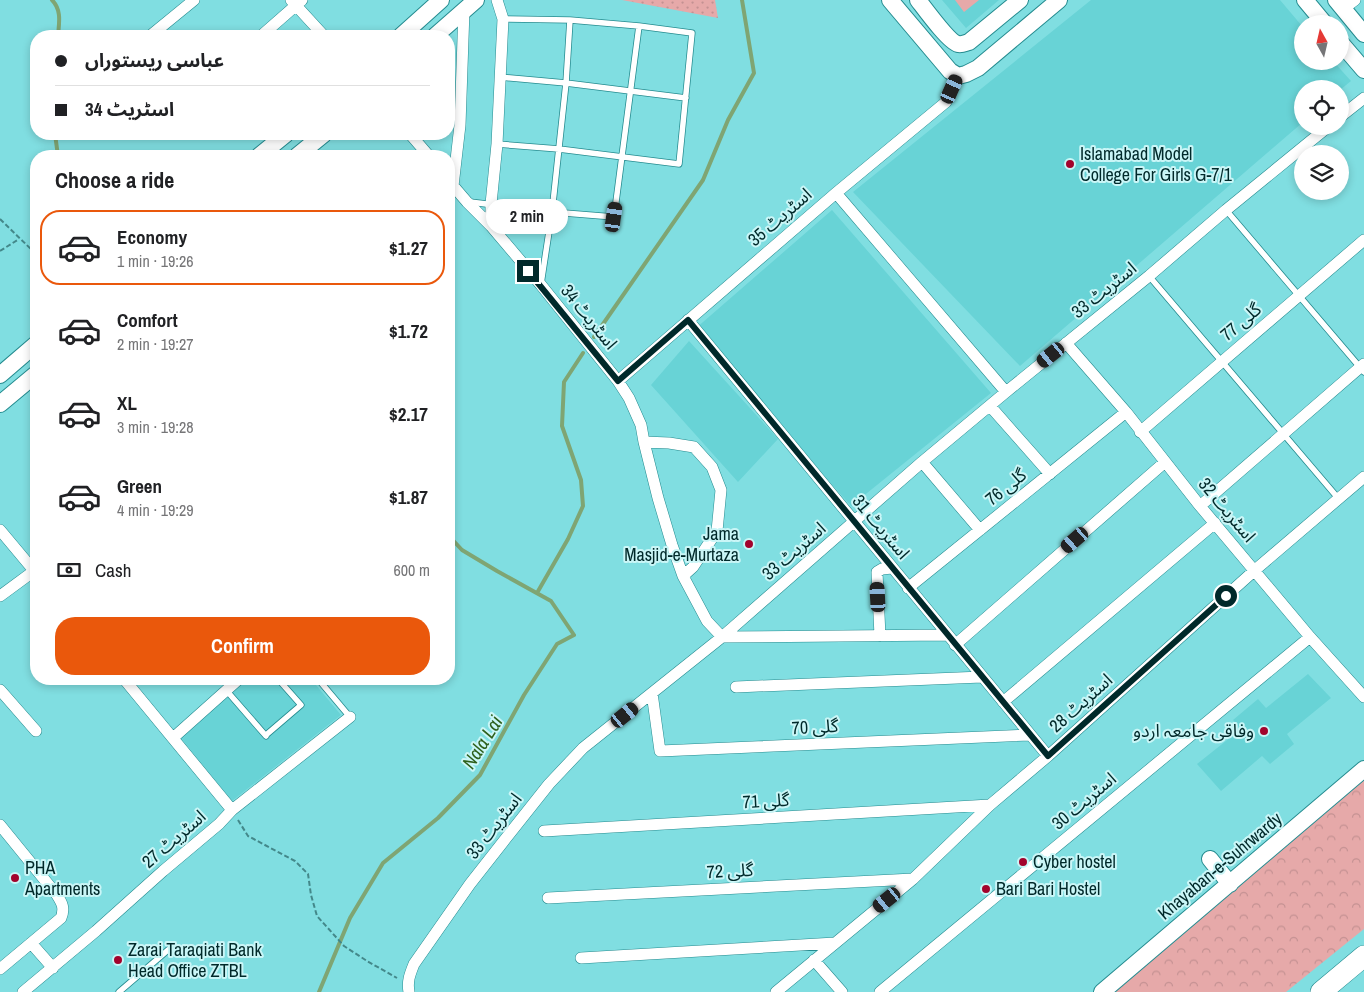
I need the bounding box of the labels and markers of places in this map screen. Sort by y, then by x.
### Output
place label: Islamabad Model College For Girls G-7/1 [1080,141,1233,187]
marker: Islamabad Model College For Girls G-7/1 [1064,158,1076,170]
place label: Jama Masjid-e-Murtaza [624,521,739,567]
marker: Jama Masjid-e-Murtaza [743,538,755,550]
place label: وفاقی جامعہ اردو [1133,718,1254,743]
marker: وفاقی جامعہ اردو [1258,725,1270,737]
place label: Cyber hostel [1033,849,1116,874]
place label: PHA Apartments [24,855,100,901]
marker: Cyber hostel [1017,856,1029,868]
marker: PHA Apartments [9,872,21,884]
place label: Bari Bari Hostel [996,876,1100,901]
marker: Bari Bari Hostel [980,883,992,895]
place label: Zarai Taraqiati Bank Head Office ZTBL [128,937,262,983]
marker: Zarai Taraqiati Bank Head Office ZTBL [112,954,124,966]

